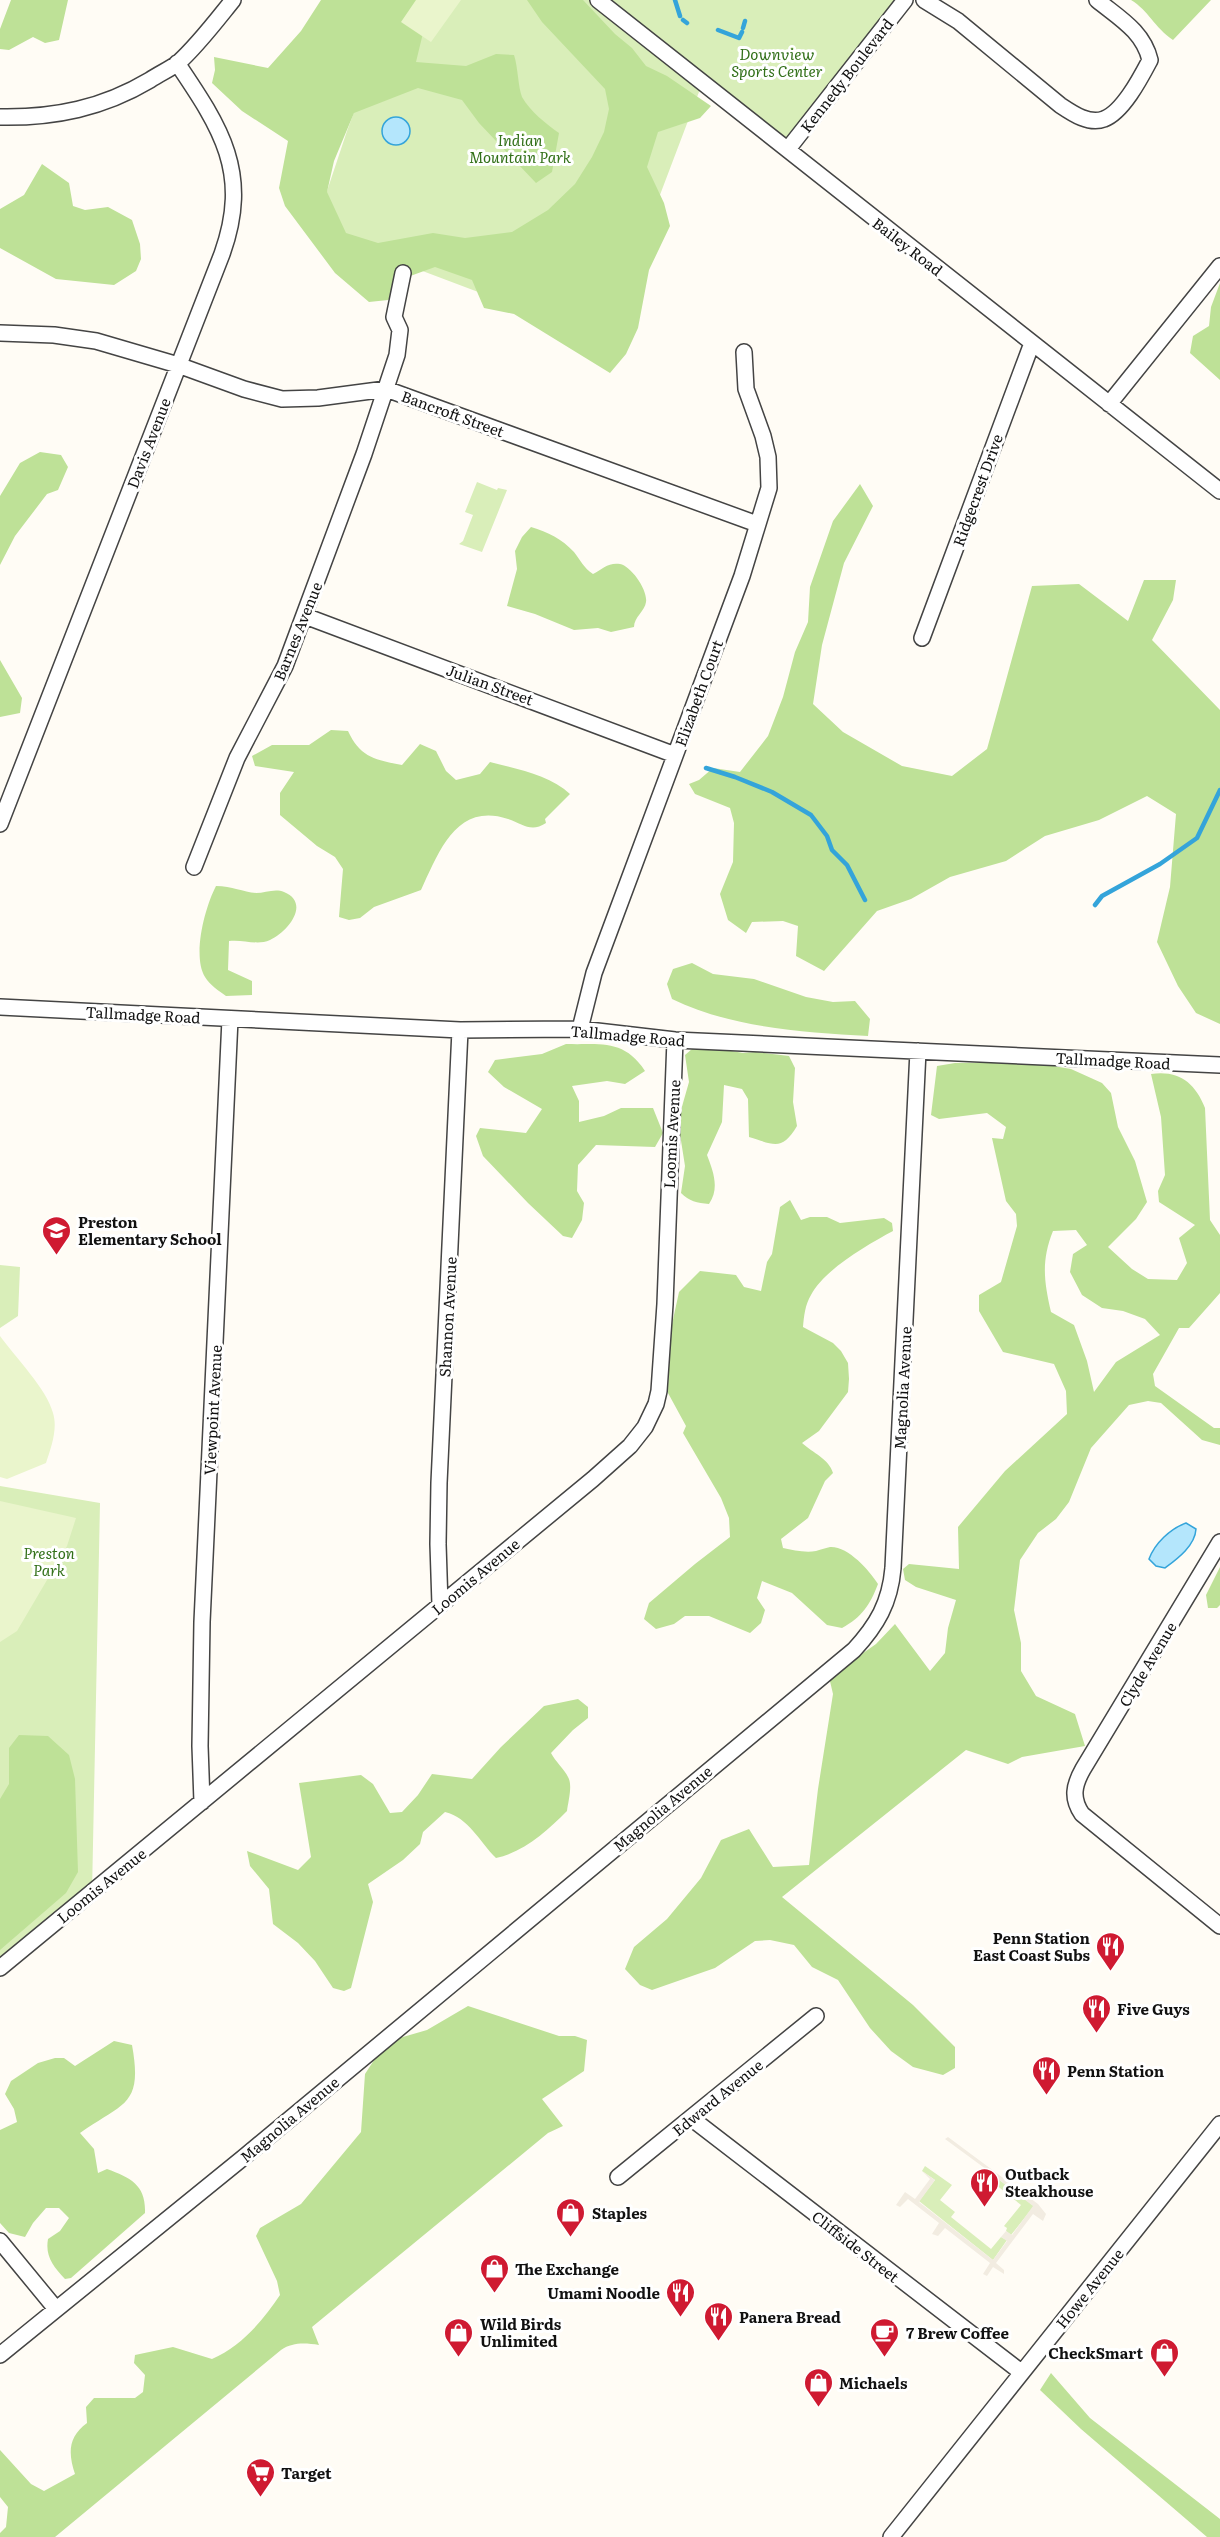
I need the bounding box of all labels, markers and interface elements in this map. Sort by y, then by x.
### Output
street label: Kennedy Boulevard [794,13,898,137]
park label: Downview Sports Center [731,42,823,82]
park label: Indian Mountain Park [469,128,572,168]
street label: Bailey Road [868,211,948,281]
street label: Bancroft Street [398,384,508,442]
street label: Davis Avenue [120,394,176,492]
street label: Ridgecrest Drive [946,430,1008,549]
street label: Barnes Avenue [267,578,327,684]
street label: Elizabeth Court [668,636,728,750]
street label: Julian Street [443,658,537,710]
street label: Tallmadge Road [85,1000,201,1028]
street label: Tallmadge Road [570,1019,686,1051]
street label: Tallmadge Road [1055,1046,1171,1074]
street label: Loomis Avenue [657,1079,685,1189]
place label: Preston Elementary School [78,1210,222,1250]
school or university icon: Preston Elementary School [41,1214,73,1256]
street label: Shannon Avenue [432,1256,462,1378]
street label: Magnolia Avenue [887,1326,917,1450]
street label: Viewpoint Avenue [197,1344,227,1476]
street label: Loomis Avenue [426,1532,524,1620]
park label: Preston Park [23,1541,75,1581]
street label: Clyde Avenue [1113,1617,1182,1711]
street label: Magnolia Avenue [607,1759,717,1856]
street label: Loomis Avenue [51,1842,151,1928]
place label: Penn Station East Coast Subs [973,1926,1091,1966]
restaurant icon: Penn Station East Coast Subs [1095,1930,1127,1972]
restaurant icon: Five Guys [1080,1992,1112,2034]
place label: Five Guys [1117,1997,1190,2020]
street label: Edward Avenue [667,2053,768,2141]
restaurant icon: Penn Station [1030,2054,1062,2096]
place label: Penn Station [1067,2059,1165,2082]
street label: Magnolia Avenue [234,2070,344,2167]
place label: Outback Steakhouse [1005,2162,1094,2202]
restaurant icon: Outback Steakhouse [968,2166,1000,2208]
shop icon: Staples [555,2196,587,2238]
place label: Staples [592,2201,648,2224]
street label: Cliffside Street [807,2204,905,2288]
street label: Howe Avenue [1049,2243,1129,2333]
shop icon: The Exchange [478,2252,510,2294]
place label: The Exchange [515,2257,619,2280]
restaurant icon: Umami Noodle [665,2276,697,2318]
place label: Umami Noodle [547,2281,661,2304]
restaurant icon: Panera Bread [702,2300,734,2342]
place label: Panera Bread [739,2305,841,2328]
place label: Wild Birds Unlimited [480,2312,562,2352]
shop icon: Wild Birds Unlimited [443,2316,475,2358]
cafe icon: 7 Brew Coffee [869,2316,901,2358]
place label: 7 Brew Coffee [906,2321,1009,2344]
shop icon: CheckSmart [1148,2336,1180,2378]
place label: CheckSmart [1048,2341,1143,2364]
shop icon: Michaels [802,2366,834,2408]
place label: Michaels [839,2371,908,2394]
supermarket icon: Target [244,2456,276,2498]
place label: Target [281,2461,332,2484]

